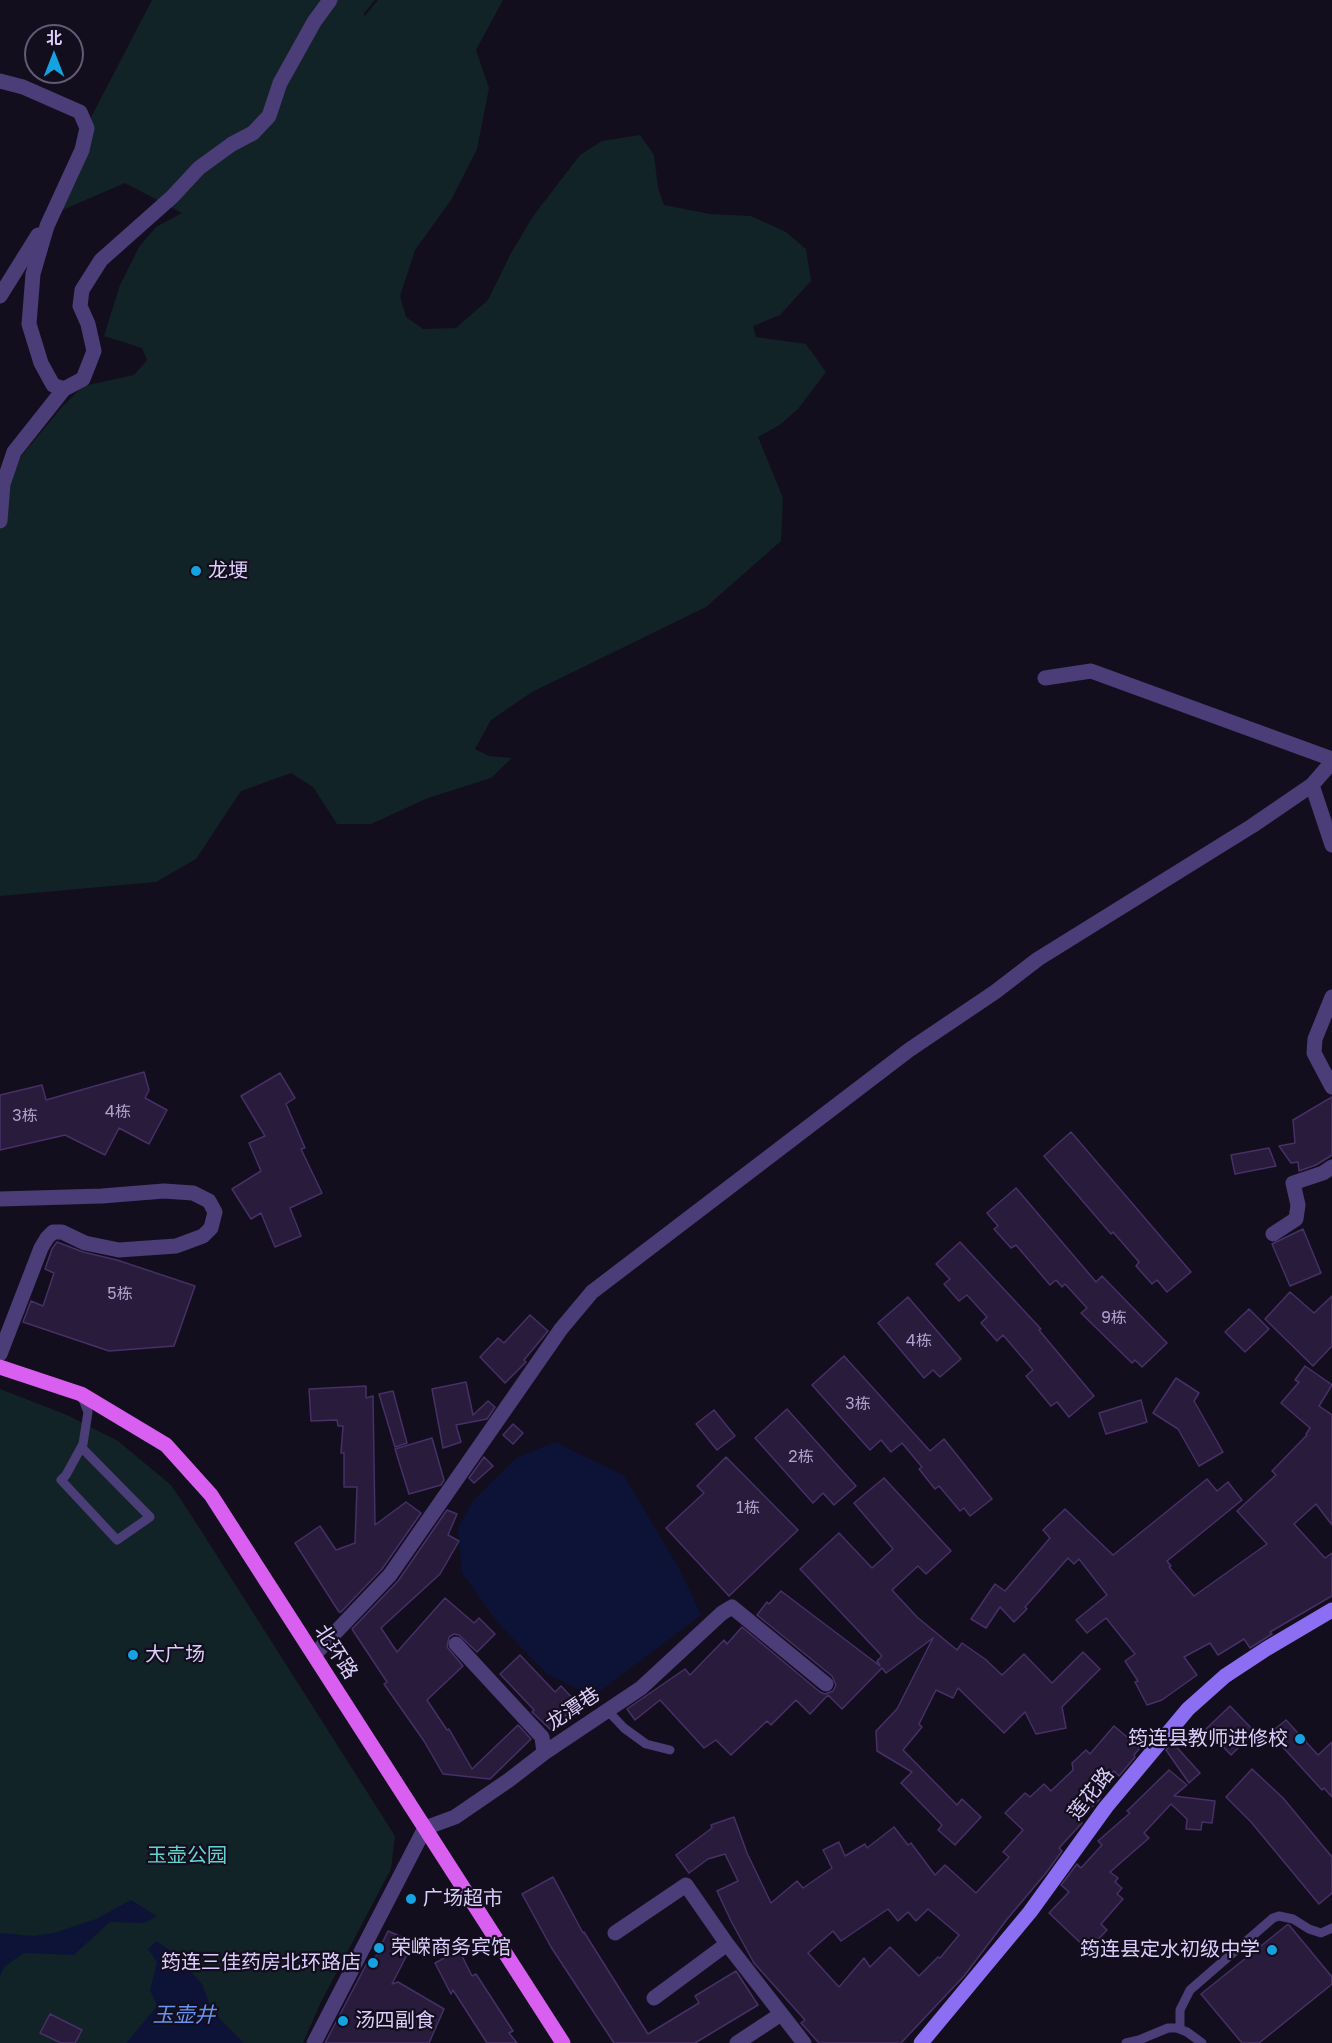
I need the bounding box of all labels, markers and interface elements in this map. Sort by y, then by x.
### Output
north arrow [24,24,84,84]
text: 北 [46,28,62,48]
place label: 龙埂 [208,559,248,583]
marker: 龙埂 [189,564,203,578]
house number: 4栋 [105,1102,131,1122]
house number: 3栋 [12,1106,38,1126]
house number: 5栋 [107,1284,133,1304]
house number: 9栋 [1101,1308,1127,1328]
house number: 4栋 [906,1331,932,1351]
house number: 3栋 [845,1394,871,1414]
house number: 2栋 [788,1447,814,1467]
house number: 1栋 [736,1498,760,1518]
street label: 北环路 [310,1620,362,1684]
place label: 大广场 [145,1643,205,1667]
marker: 大广场 [126,1648,140,1662]
street label: 龙潭巷 [541,1682,605,1736]
place label: 筠连县教师进修校 [1128,1727,1288,1751]
marker: 筠连县教师进修校 [1293,1732,1307,1746]
street label: 莲花路 [1063,1763,1119,1825]
park label: 玉壶公园 [147,1844,227,1868]
place label: 广场超市 [423,1887,503,1911]
marker: 广场超市 [404,1892,418,1906]
place label: 荣嵘商务宾馆 [391,1936,511,1960]
place label: 筠连县定水初级中学 [1080,1938,1260,1962]
marker: 荣嵘商务宾馆 [372,1941,386,1955]
marker: 筠连县定水初级中学 [1265,1943,1279,1957]
place label: 筠连三佳药房北环路店 [161,1951,361,1975]
marker: 筠连三佳药房北环路店 [366,1956,380,1970]
water label: 玉壶井 [153,2002,215,2028]
place label: 汤四副食 [355,2009,435,2033]
marker: 汤四副食 [336,2014,350,2028]

